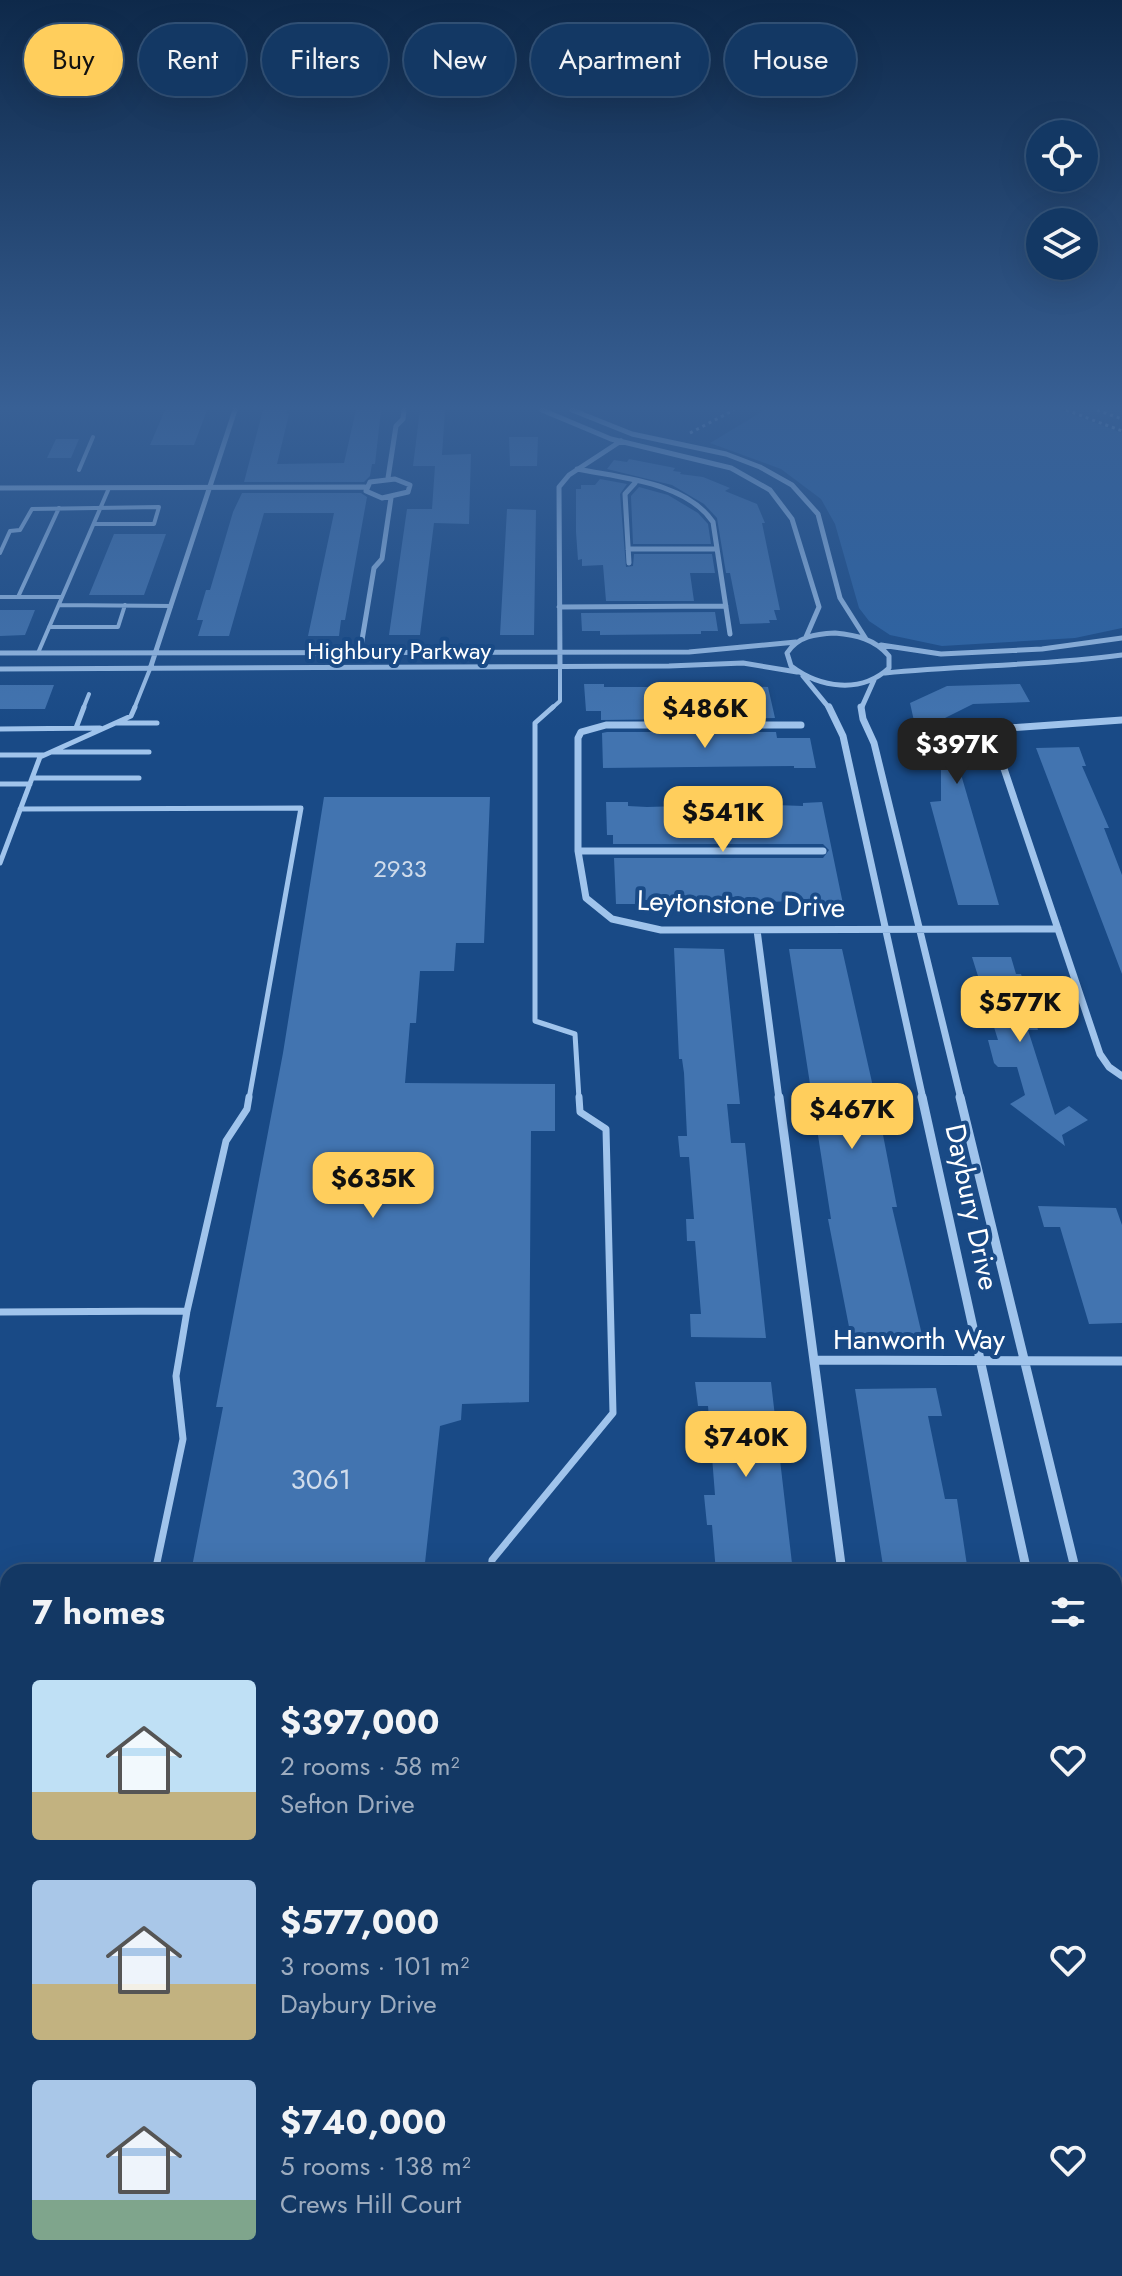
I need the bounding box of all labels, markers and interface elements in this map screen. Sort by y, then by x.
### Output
chip: Buy [24,24,123,96]
chip: Rent [139,24,246,96]
chip: Filters [262,24,388,96]
chip: New [404,24,515,96]
chip: Apartment [531,24,709,96]
chip: House [725,24,856,96]
map controls [1026,120,1098,280]
button: locate [1026,120,1098,192]
button: layers [1026,208,1098,280]
street label: Highbury Parkway [307,633,491,668]
pin: $486K [649,682,761,750]
text: $486K [662,689,748,727]
pin: $397K [901,718,1013,786]
text: $397K [916,725,998,763]
pin: $541K [667,786,779,854]
text: $541K [682,793,764,831]
house number: 2933 [373,851,427,886]
street label: Leytonstone Drive [636,880,846,928]
pin: $577K [964,976,1076,1044]
text: $577K [979,983,1061,1021]
pin: $467K [796,1083,908,1151]
text: $467K [809,1090,895,1128]
street label: Daybury Drive [934,1120,1010,1294]
pin: $635K [317,1152,429,1220]
text: $635K [331,1159,415,1197]
street label: Hanworth Way [833,1319,1006,1360]
pin: $740K [690,1411,802,1479]
text: $740K [703,1418,789,1456]
house number: 3061 [291,1459,351,1500]
text: 7 homes [32,1588,165,1637]
icon: filters [1046,1590,1090,1634]
text: $397,000 [280,1698,440,1747]
icon: home [96,1712,192,1808]
icon: heart [1046,1738,1090,1782]
text: 2 rooms · 58 m² [280,1747,460,1785]
text: Sefton Drive [280,1785,415,1823]
text: $577,000 [280,1898,439,1947]
icon: home [96,1912,192,2008]
icon: heart [1046,1938,1090,1982]
text: 3 rooms · 101 m² [280,1947,469,1985]
text: Daybury Drive [280,1985,437,2023]
text: $740,000 [280,2098,446,2147]
icon: home [96,2112,192,2208]
icon: heart [1046,2138,1090,2182]
text: 5 rooms · 138 m² [280,2147,471,2185]
text: Crews Hill Court [280,2185,461,2223]

